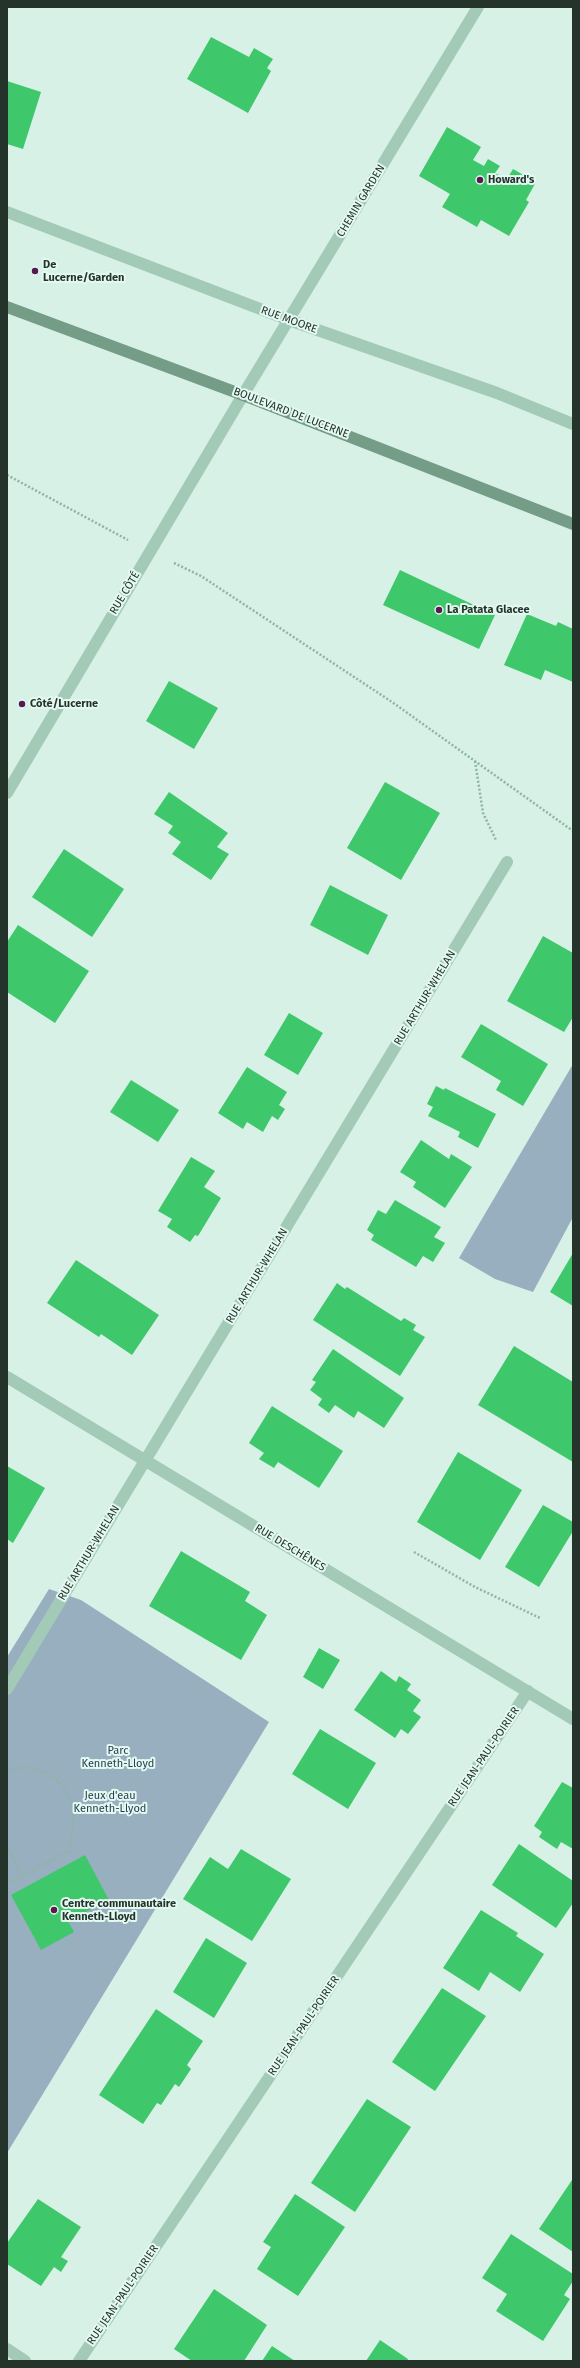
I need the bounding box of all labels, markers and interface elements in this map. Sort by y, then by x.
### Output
street label: CHEMIN GARDEN [334,162,388,240]
place label: Howard's [488,173,534,187]
marker: Howard's [475,175,485,185]
place label: De Lucerne/Garden [43,258,124,284]
marker: De Lucerne/Garden [30,266,40,276]
street label: RUE MOORE [259,304,319,336]
street label: BOULEVARD DE LUCERNE [232,385,350,441]
street label: RUE CÔTÉ [107,569,143,617]
place label: La Patata Glacee [447,603,530,617]
marker: La Patata Glacee [434,605,444,615]
place label: Côté/Lucerne [30,697,98,711]
marker: Côté/Lucerne [17,699,27,709]
street label: RUE ARTHUR-WHELAN [391,948,459,1048]
street label: RUE ARTHUR-WHELAN [223,1226,291,1326]
street label: RUE ARTHUR-WHELAN [55,1503,123,1603]
street label: RUE DESCHÊNES [252,1522,328,1574]
street label: RUE JEAN-PAUL-POIRIER [446,1704,522,1810]
park label: Parc Kenneth-Lloyd [82,1744,154,1770]
park label: Jeux d'eau Kenneth-Llyod [74,1789,146,1815]
place label: Centre communautaire Kenneth-Lloyd [62,1897,176,1923]
marker: Centre communautaire Kenneth-Lloyd [49,1905,59,1915]
street label: RUE JEAN-PAUL-POIRIER [266,1973,342,2079]
street label: RUE JEAN-PAUL-POIRIER [85,2242,161,2348]

